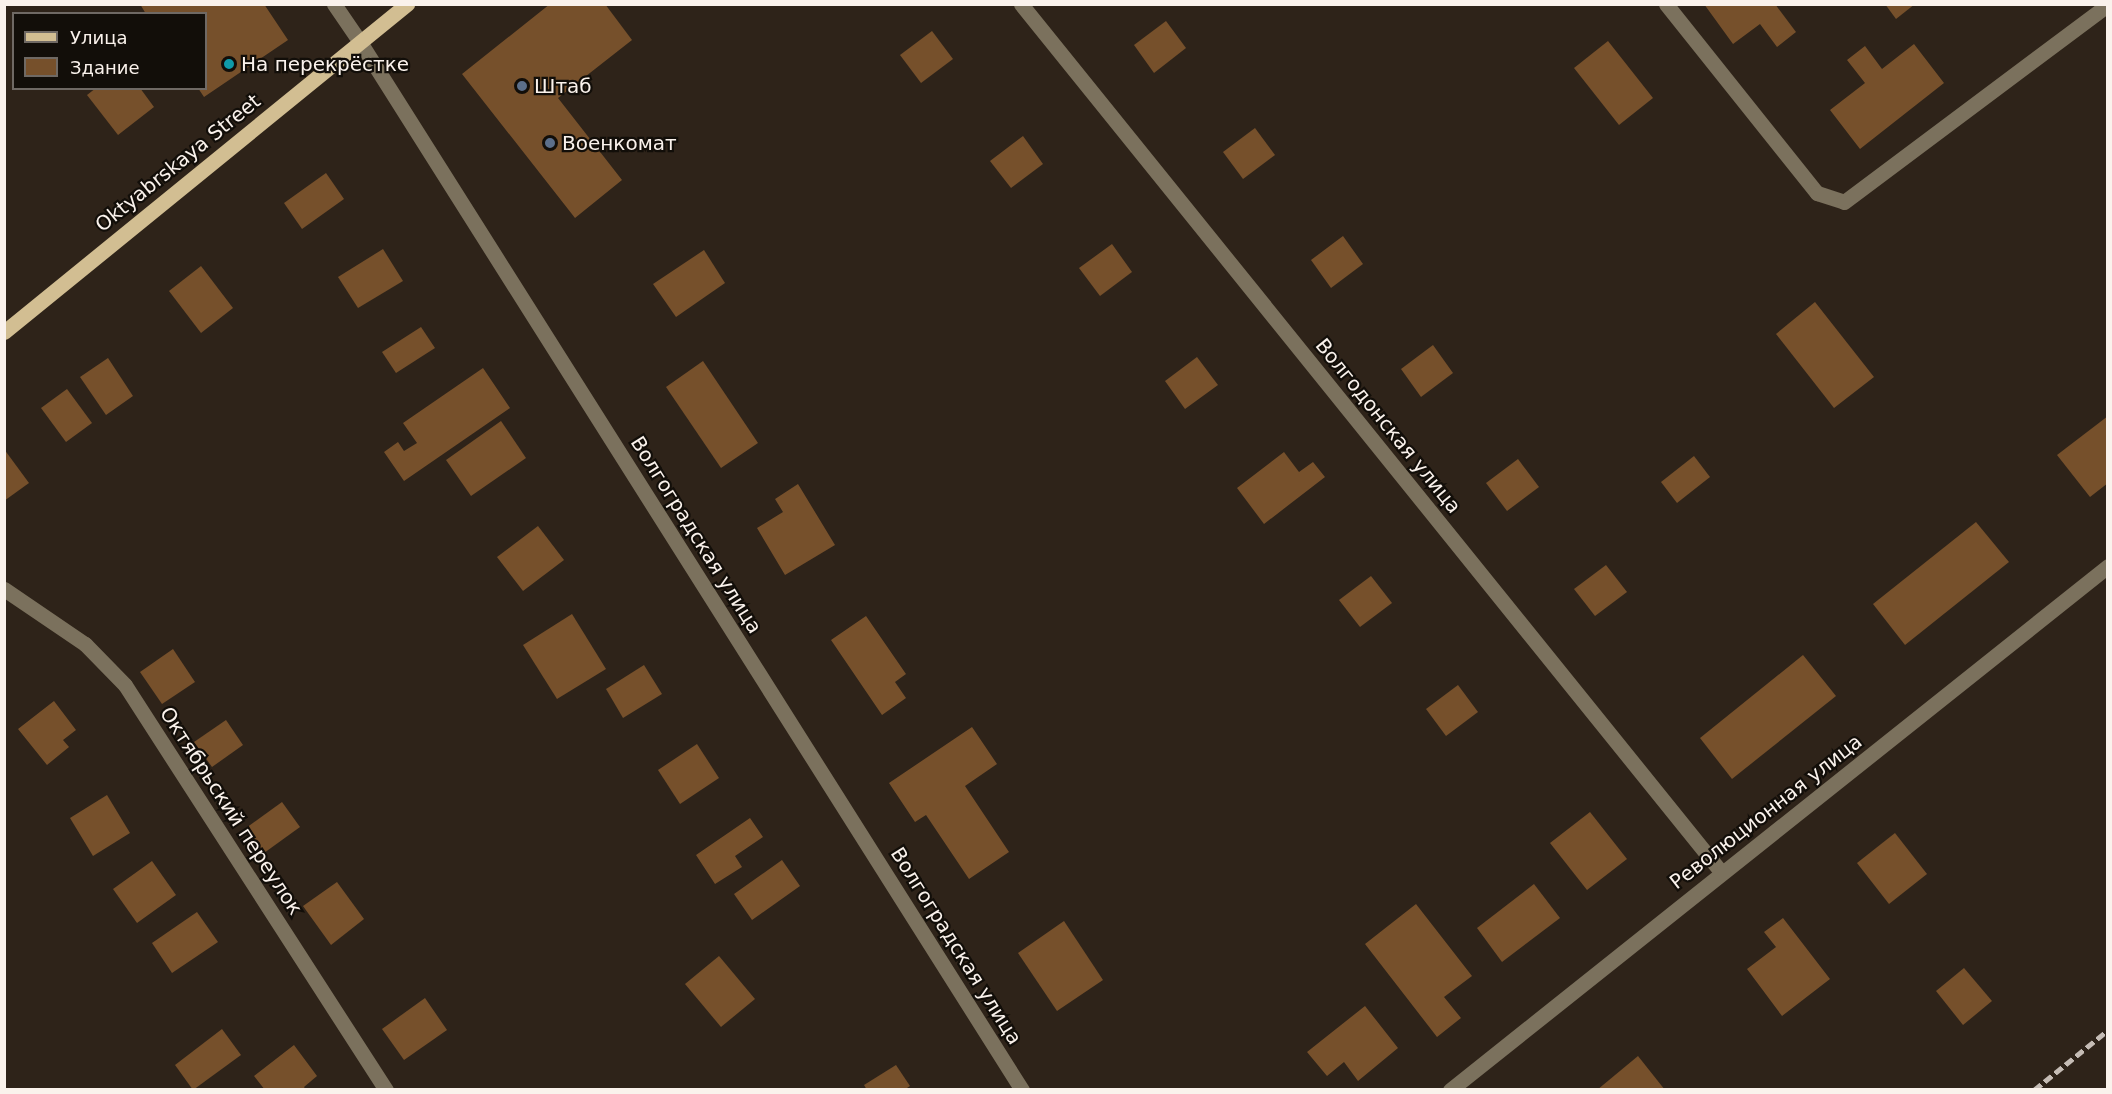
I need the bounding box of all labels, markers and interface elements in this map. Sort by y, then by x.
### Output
legend [12,12,207,90]
text: Улица [70,27,127,48]
place label: На перекрёстке [241,52,409,76]
text: Здание [70,57,140,78]
marker: На перекрёстке [222,57,236,71]
place label: Штаб [534,74,592,98]
marker: Штаб [515,79,529,93]
street label: Oktyabrskaya Street [91,89,265,237]
place label: Военкомат [562,131,677,155]
marker: Военкомат [543,136,557,150]
street label: Волгодонская улица [1310,334,1466,518]
street label: Волгоградская улица [625,432,767,638]
street label: Октябрьский переулок [155,703,307,919]
street label: Революционная улица [1665,730,1867,894]
street label: Волгоградская улица [885,843,1027,1049]

